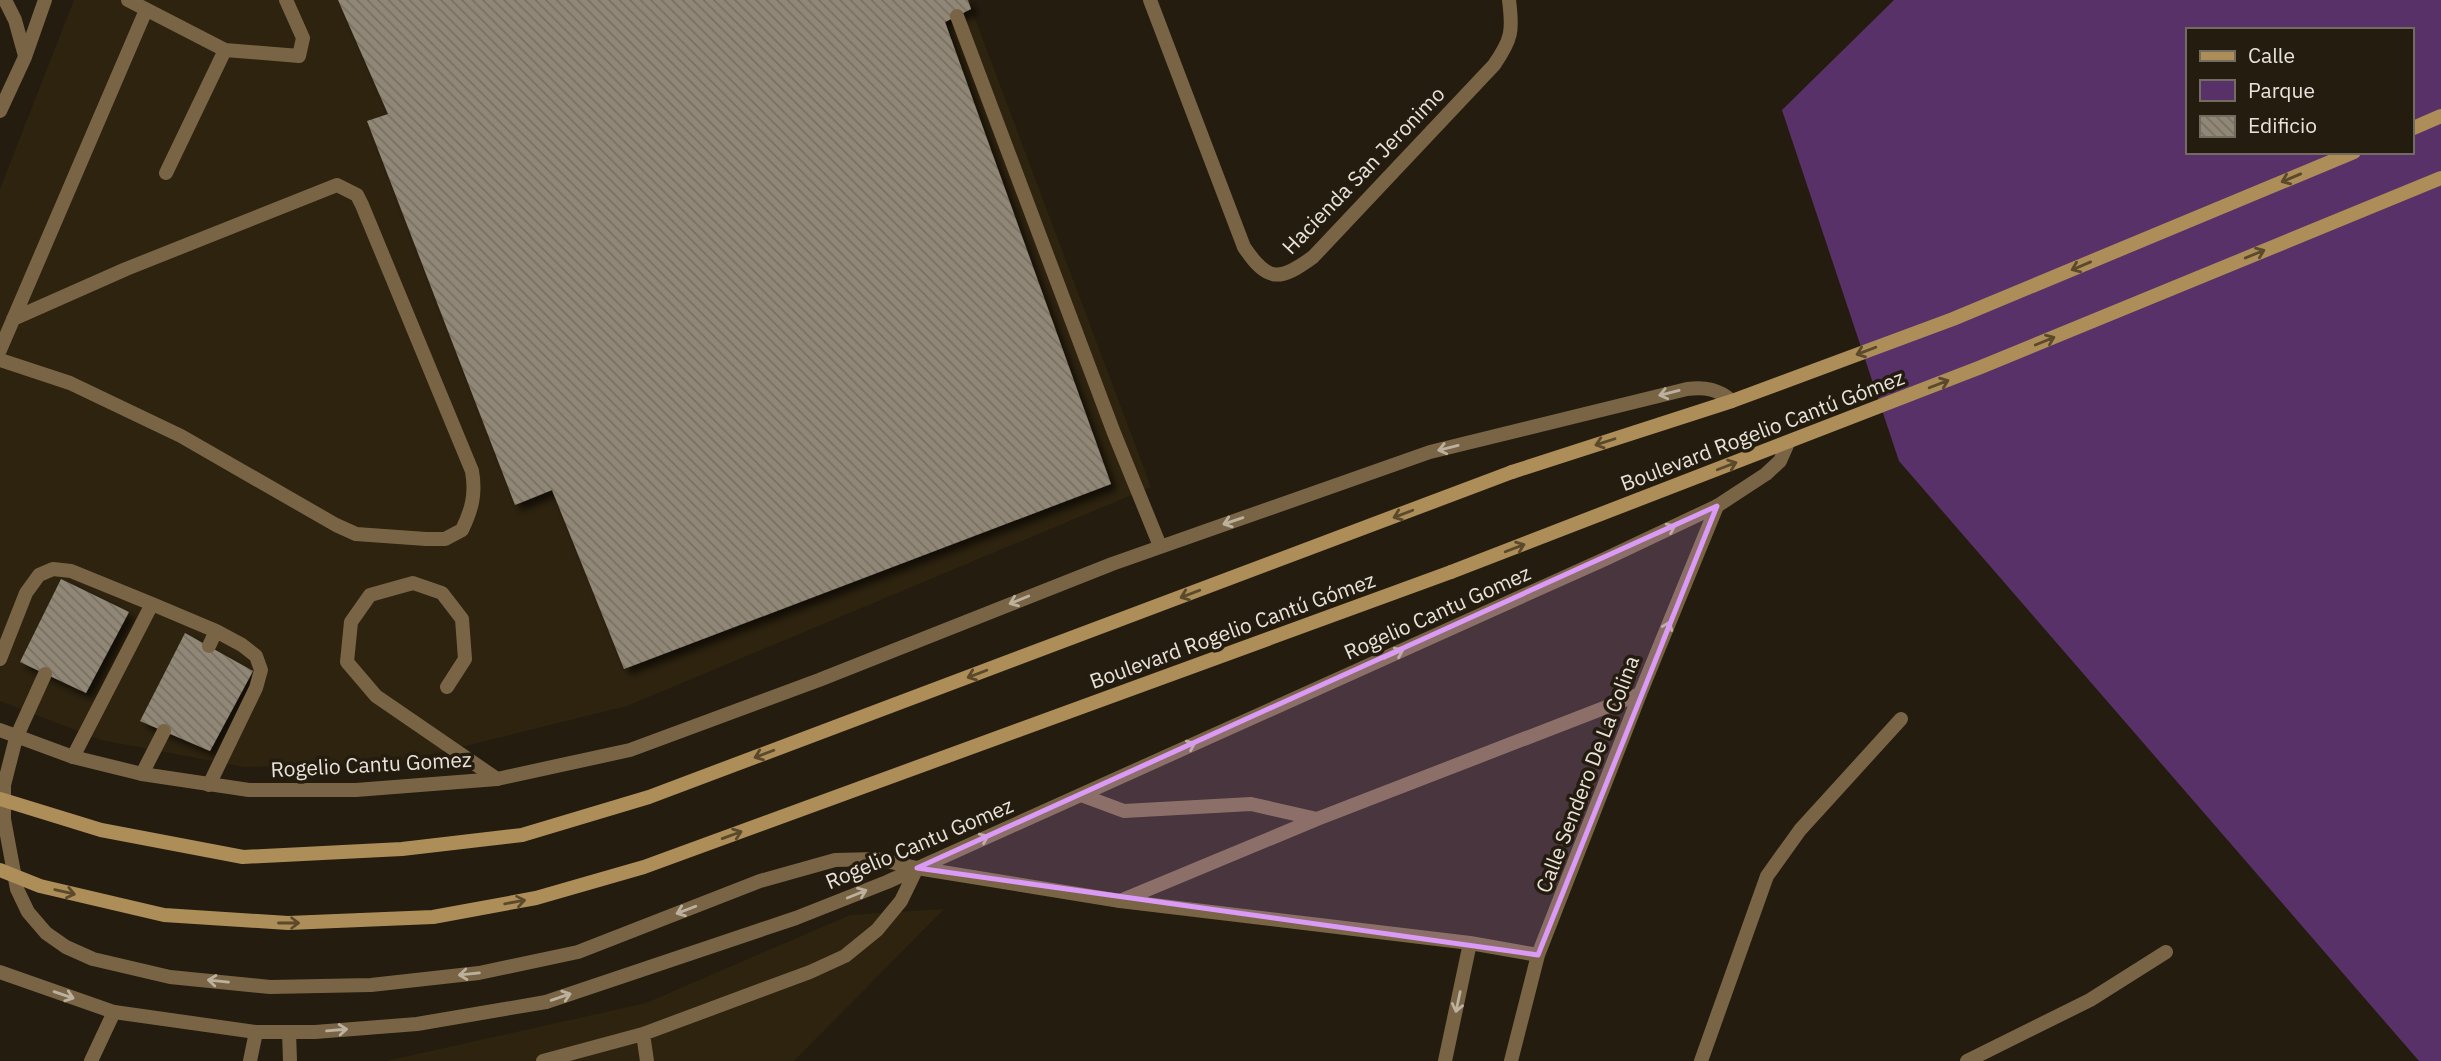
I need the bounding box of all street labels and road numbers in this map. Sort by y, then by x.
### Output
street label: Hacienda San Jeronimo [1276,80,1450,260]
street label: Boulevard Rogelio Cantú Gómez [1616,363,1908,497]
street label: Rogelio Cantu Gomez [1339,558,1535,666]
street label: Boulevard Rogelio Cantú Gómez [1085,565,1379,695]
street label: Calle Sendero De La Colina [1529,651,1645,897]
street label: Rogelio Cantu Gomez [270,745,473,783]
street label: Rogelio Cantu Gomez [821,791,1017,895]

